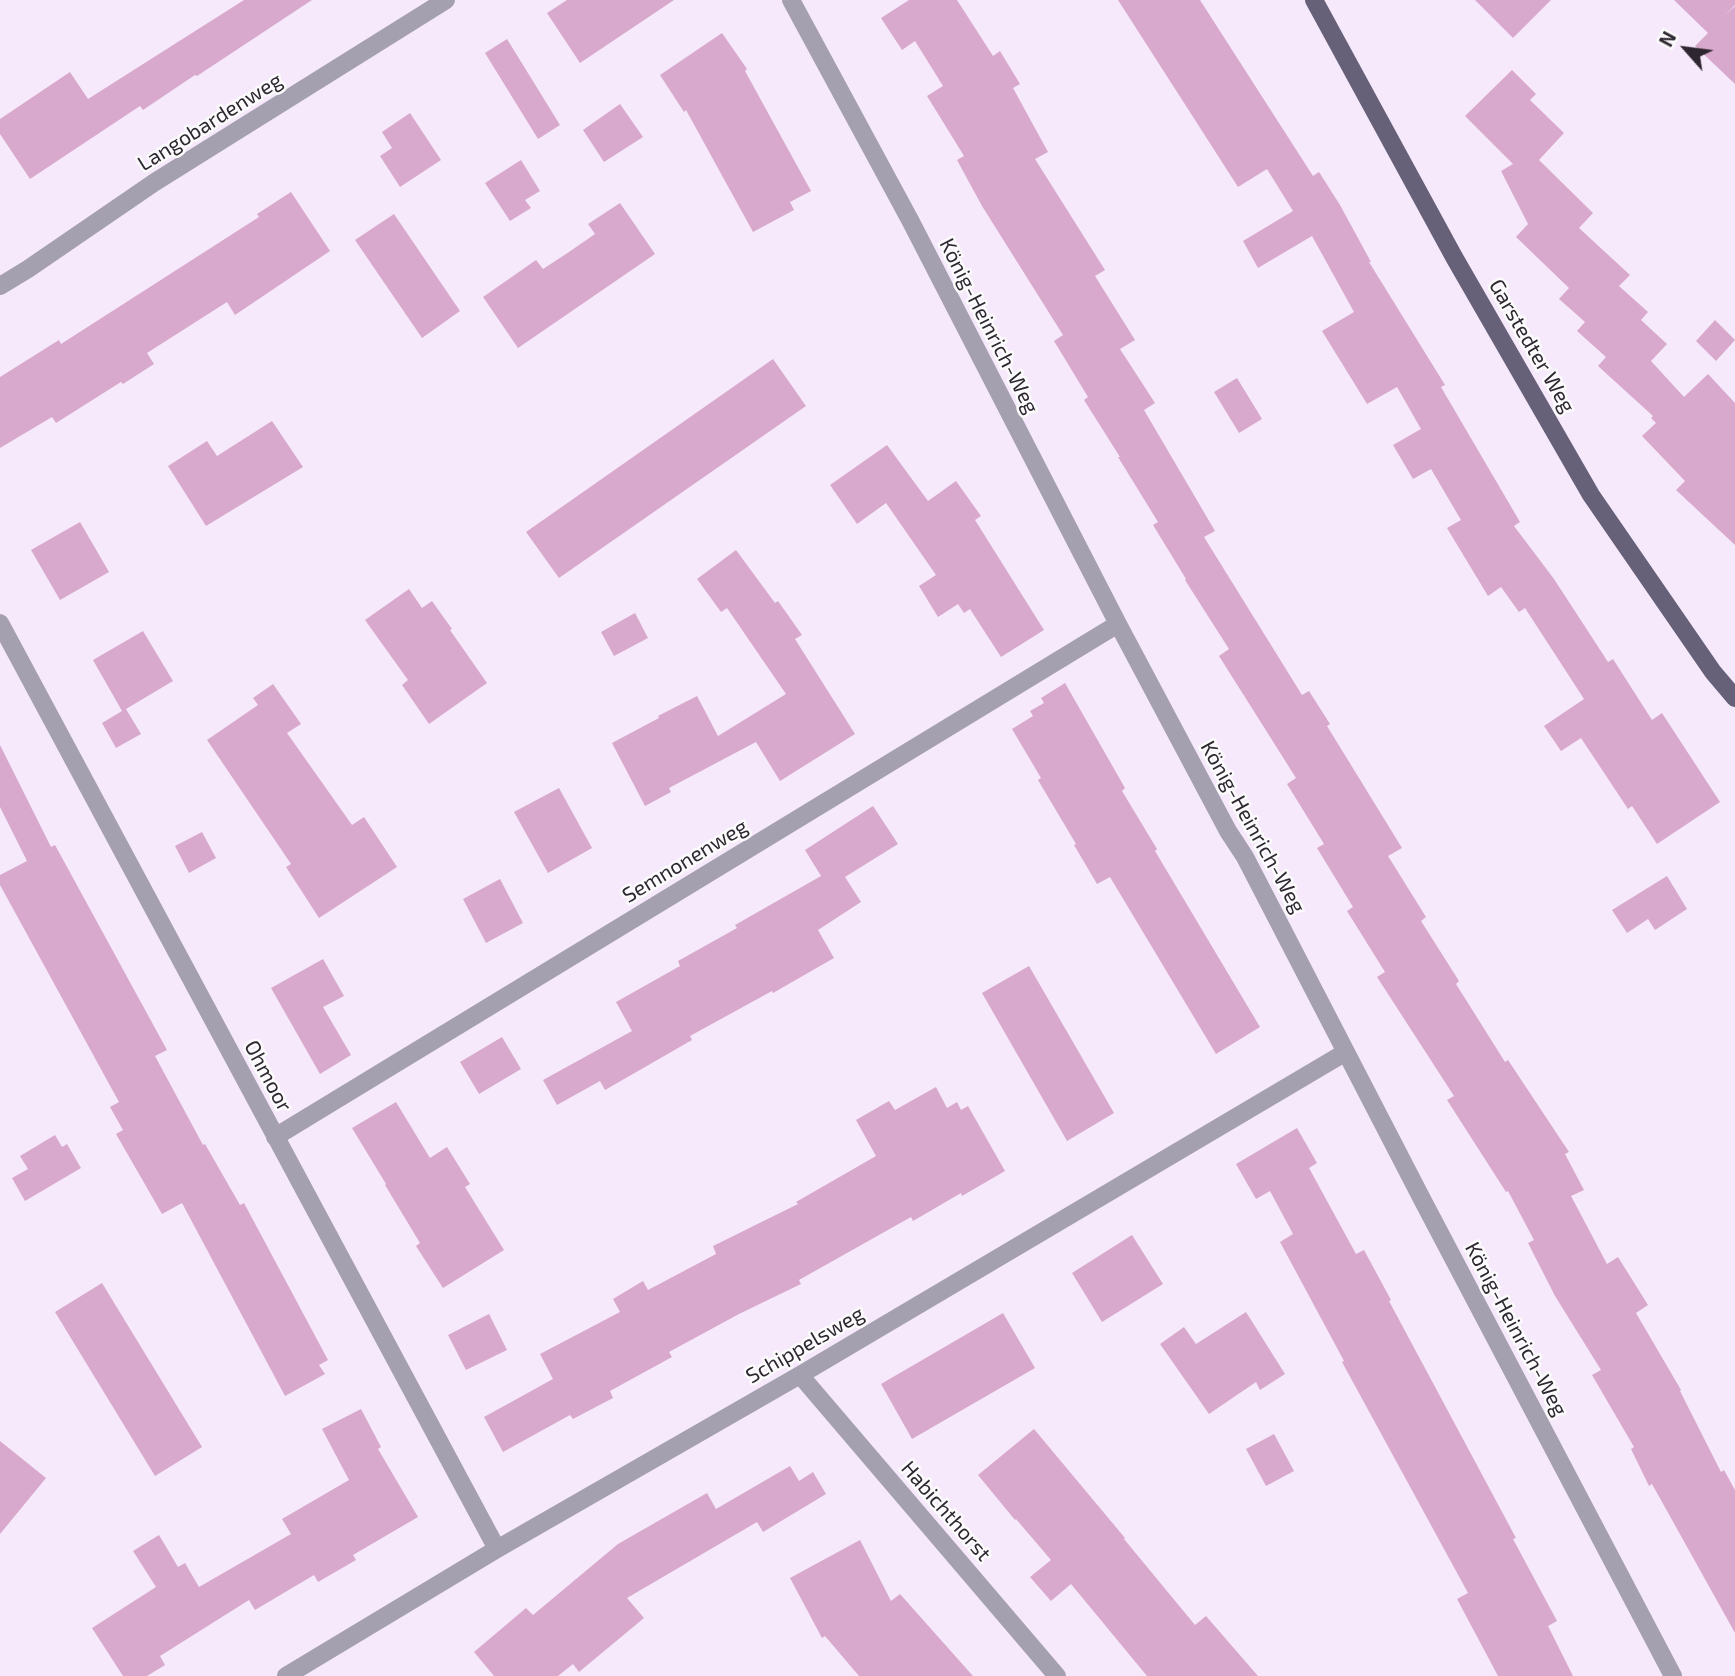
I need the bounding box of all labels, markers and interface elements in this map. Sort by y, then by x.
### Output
north arrow [1651,14,1721,84]
text: N [1654,27,1680,50]
street label: Langobardenweg [133,67,287,177]
street label: König-Heinrich-Weg [934,234,1044,418]
street label: Garstedter Weg [1484,275,1580,417]
street label: König-Heinrich-Weg [1195,736,1311,918]
street label: Semnonenweg [618,814,752,908]
street label: Ohmoor [239,1036,297,1116]
street label: König-Heinrich-Weg [1460,1238,1572,1420]
street label: Schippelsweg [741,1301,869,1389]
street label: Habichthorst [896,1456,996,1566]

